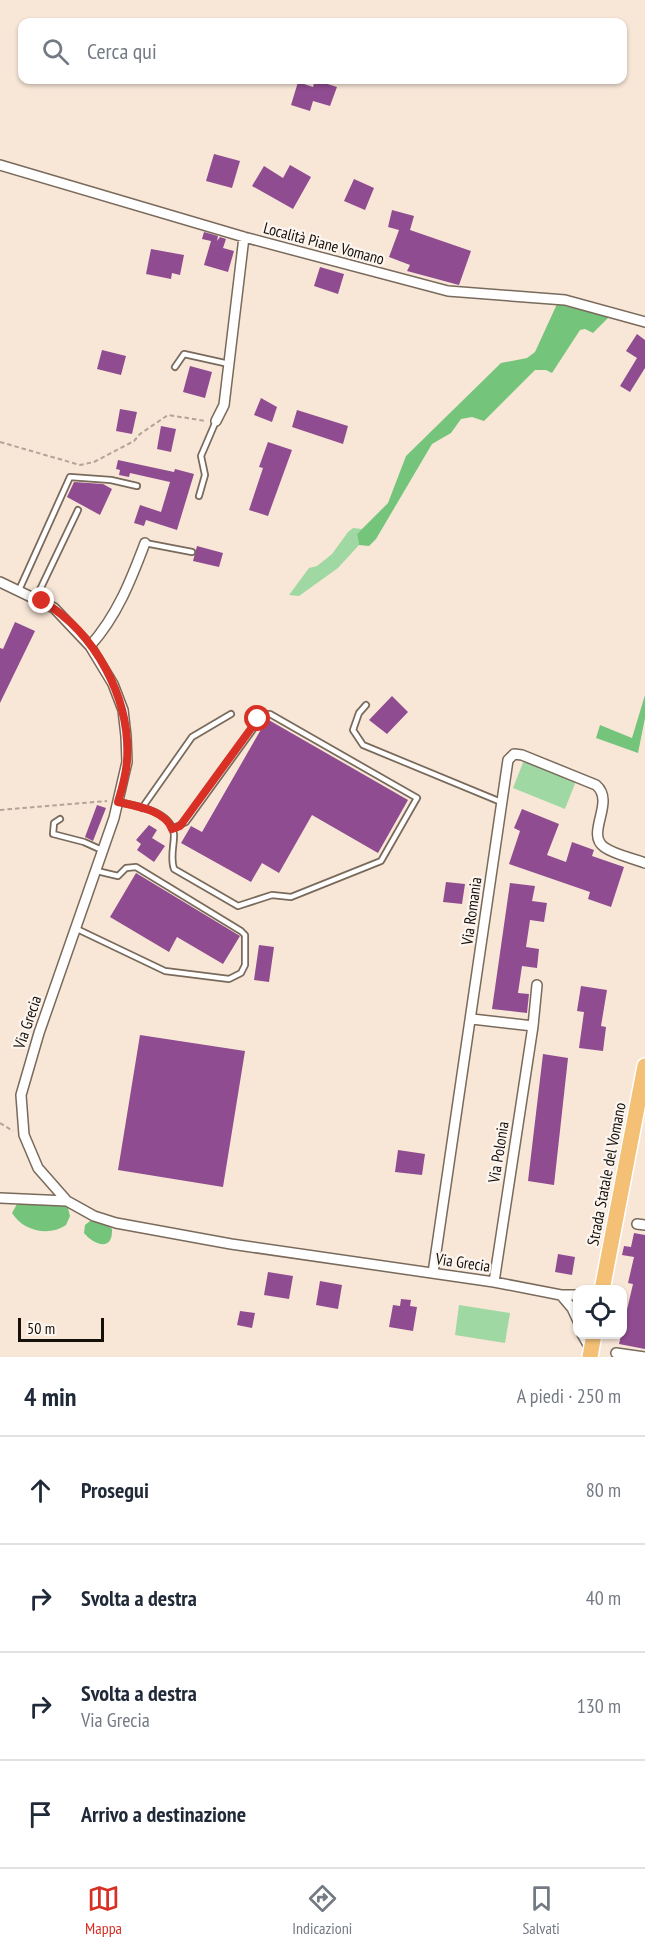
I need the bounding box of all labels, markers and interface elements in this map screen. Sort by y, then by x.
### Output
search box [18,18,627,84]
icon: search [39,35,72,68]
text: Cerca qui [87,37,157,65]
street label: Località Piane Vomano [261,217,387,269]
route end [28,587,54,613]
route start [244,705,270,731]
street label: Via Romania [456,876,486,947]
street label: Via Grecia [8,993,45,1052]
street label: Strada Statale del Vomano [582,1101,630,1247]
street label: Via Polonia [483,1120,513,1185]
street label: Via Grecia [433,1248,492,1276]
map controls [573,1285,627,1339]
button: locate [573,1285,627,1339]
scale bar [18,1315,104,1342]
text: 50 m [27,1318,55,1338]
text: 4 min [24,1380,77,1413]
text: A piedi · 250 m [517,1383,621,1409]
icon: ahead [24,1474,57,1507]
text: Prosegui [81,1476,149,1504]
text: 80 m [586,1477,621,1503]
icon: right [24,1582,57,1615]
text: Svolta a destra [81,1584,197,1612]
text: 40 m [586,1585,621,1611]
text: Svolta a destra [81,1679,197,1707]
icon: right [24,1690,57,1723]
text: 130 m [577,1693,621,1719]
text: Via Grecia [81,1707,150,1733]
icon: arrive [24,1798,57,1831]
text: Arrivo a destinazione [81,1800,246,1828]
tab: Mappa [85,1882,122,1938]
tab: Indicazioni [292,1882,352,1938]
tab: Salvati [522,1882,560,1938]

